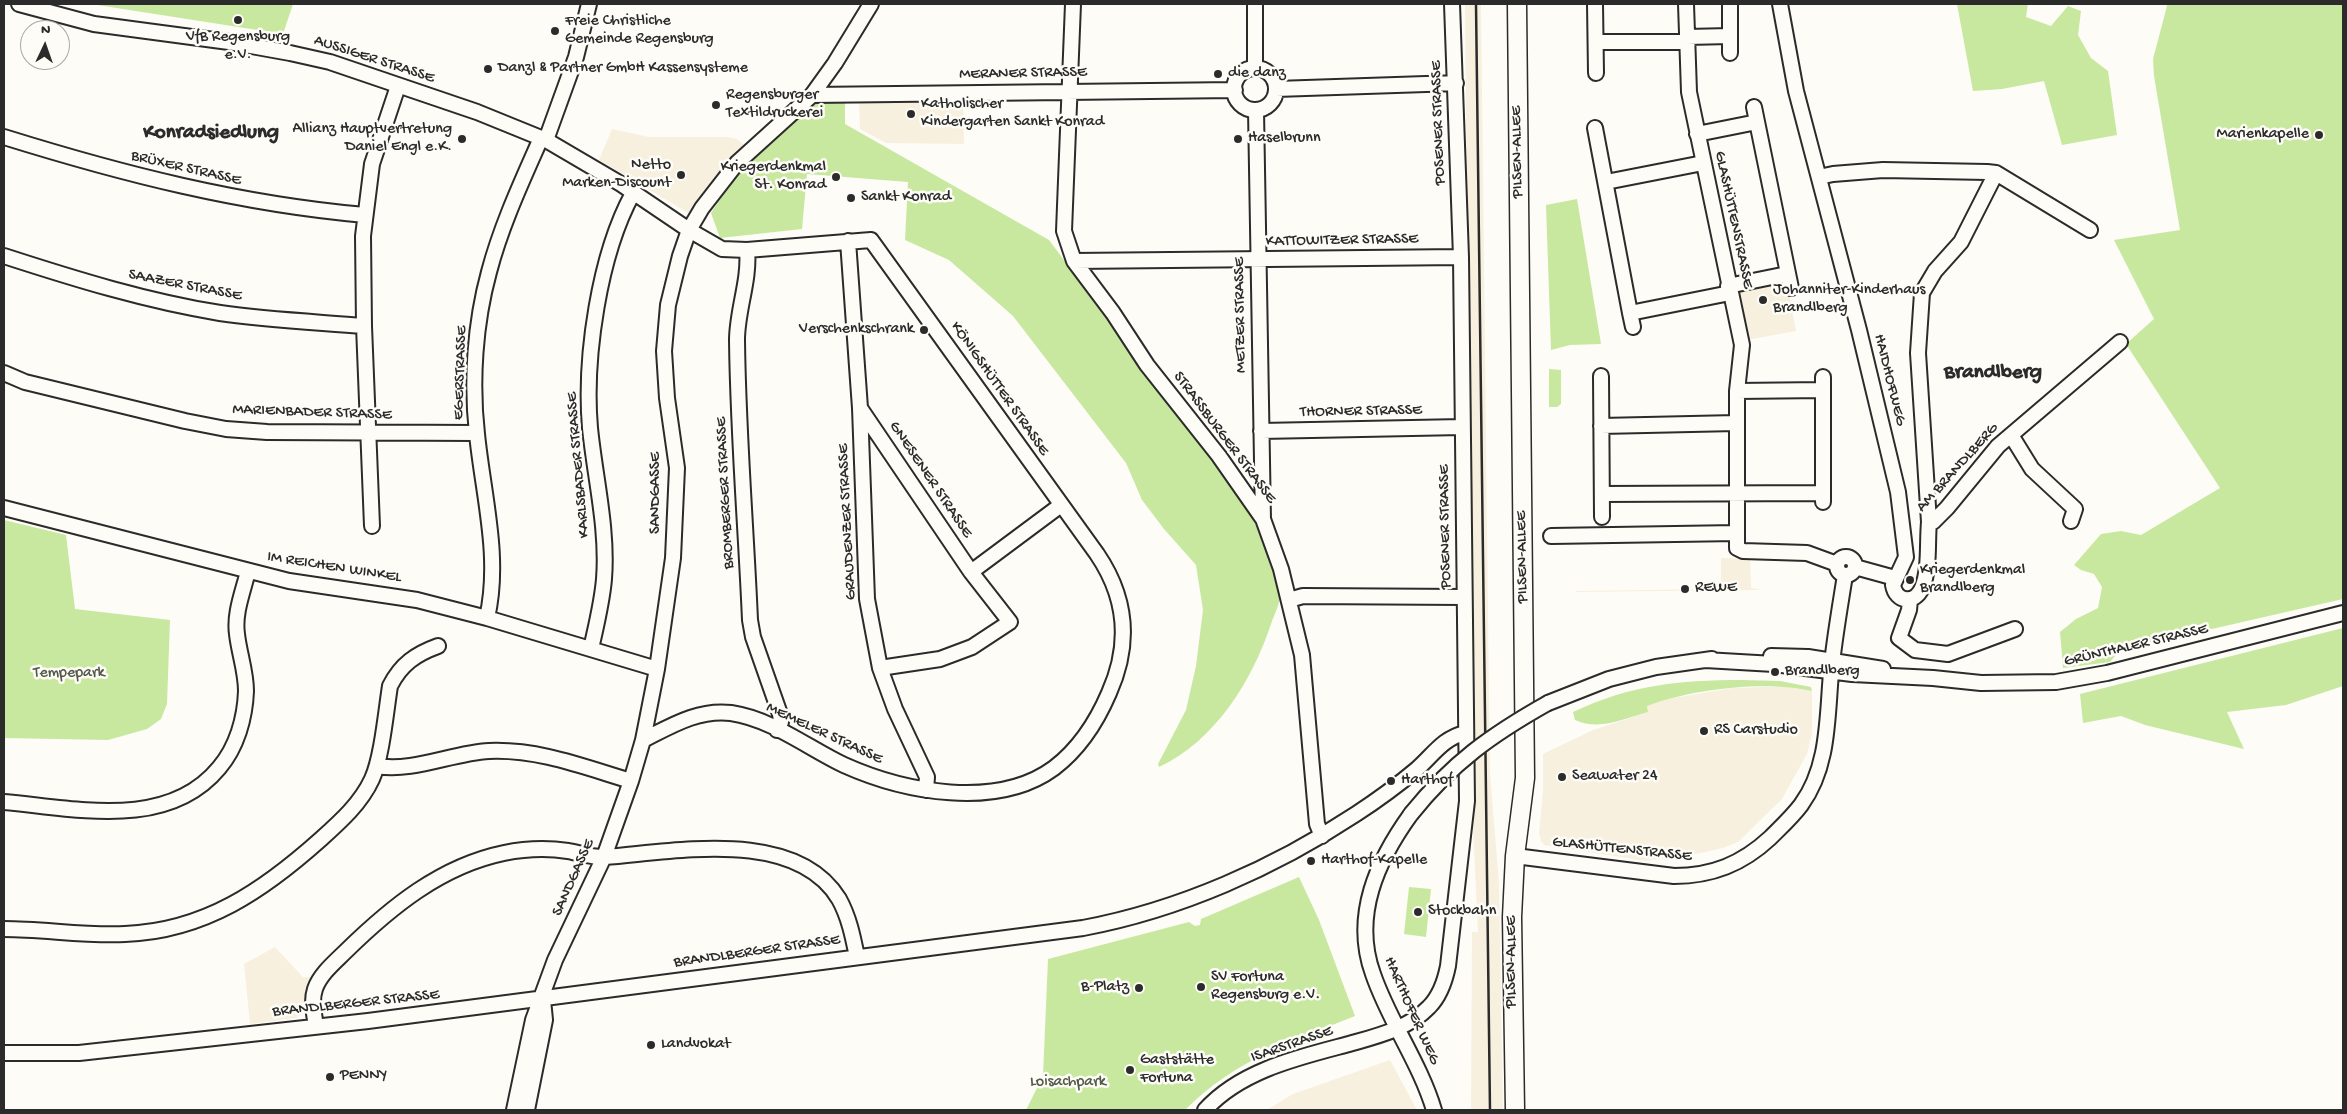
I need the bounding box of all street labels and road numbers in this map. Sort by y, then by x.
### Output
street label: AUSSIGER STRASSE [311,31,437,89]
street label: POSENER STRASSE [1427,60,1451,186]
street label: MERANER STRASSE [959,63,1087,85]
street label: PILSEN-ALLEE [1508,106,1528,198]
street label: BRÜXER STRASSE [129,147,243,191]
street label: GLASHÜTTENSTRASSE [1709,149,1757,291]
street label: KATTOWITZER STRASSE [1266,230,1418,252]
street label: METZER STRASSE [1230,257,1252,373]
street label: SAAZER STRASSE [127,266,243,306]
street label: KÖNIGSHÜTTER STRASSE [945,318,1053,460]
street label: EGERSTRASSE [450,325,472,421]
street label: HAIDHOFWEG [1868,332,1910,428]
street label: STRASSBURGER STRASSE [1168,368,1280,508]
street label: KARLSBADER STRASSE [563,391,595,539]
street label: MARIENBADER STRASSE [232,401,392,425]
street label: THORNER STRASSE [1300,401,1422,423]
street label: BROMBERGER STRASSE [712,416,740,570]
street label: GNESENER STRASSE [884,418,976,542]
street label: AM BRANDLBERG [1913,419,2003,517]
street label: GRAUDENZER STRASSE [834,443,862,601]
street label: SANDGASSE [647,452,667,534]
street label: POSENER STRASSE [1435,465,1457,589]
street label: PILSEN-ALLEE [1513,511,1533,603]
street label: IM REICHEN WINKEL [266,548,402,588]
street label: GRÜNTHALER STRASSE [2062,620,2210,672]
street label: MEMELER STRASSE [763,699,885,769]
street label: GLASHÜTTENSTRASSE [1551,833,1693,867]
street label: SANDGASSE [549,837,599,919]
street label: PILSEN-ALLEE [1503,916,1523,1008]
street label: BRANDLBERGER STRASSE [673,931,841,973]
street label: HARTHOFER WEG [1379,954,1443,1068]
street label: BRANDLBERGER STRASSE [272,986,440,1022]
street label: ISARSTRASSE [1249,1022,1335,1068]

